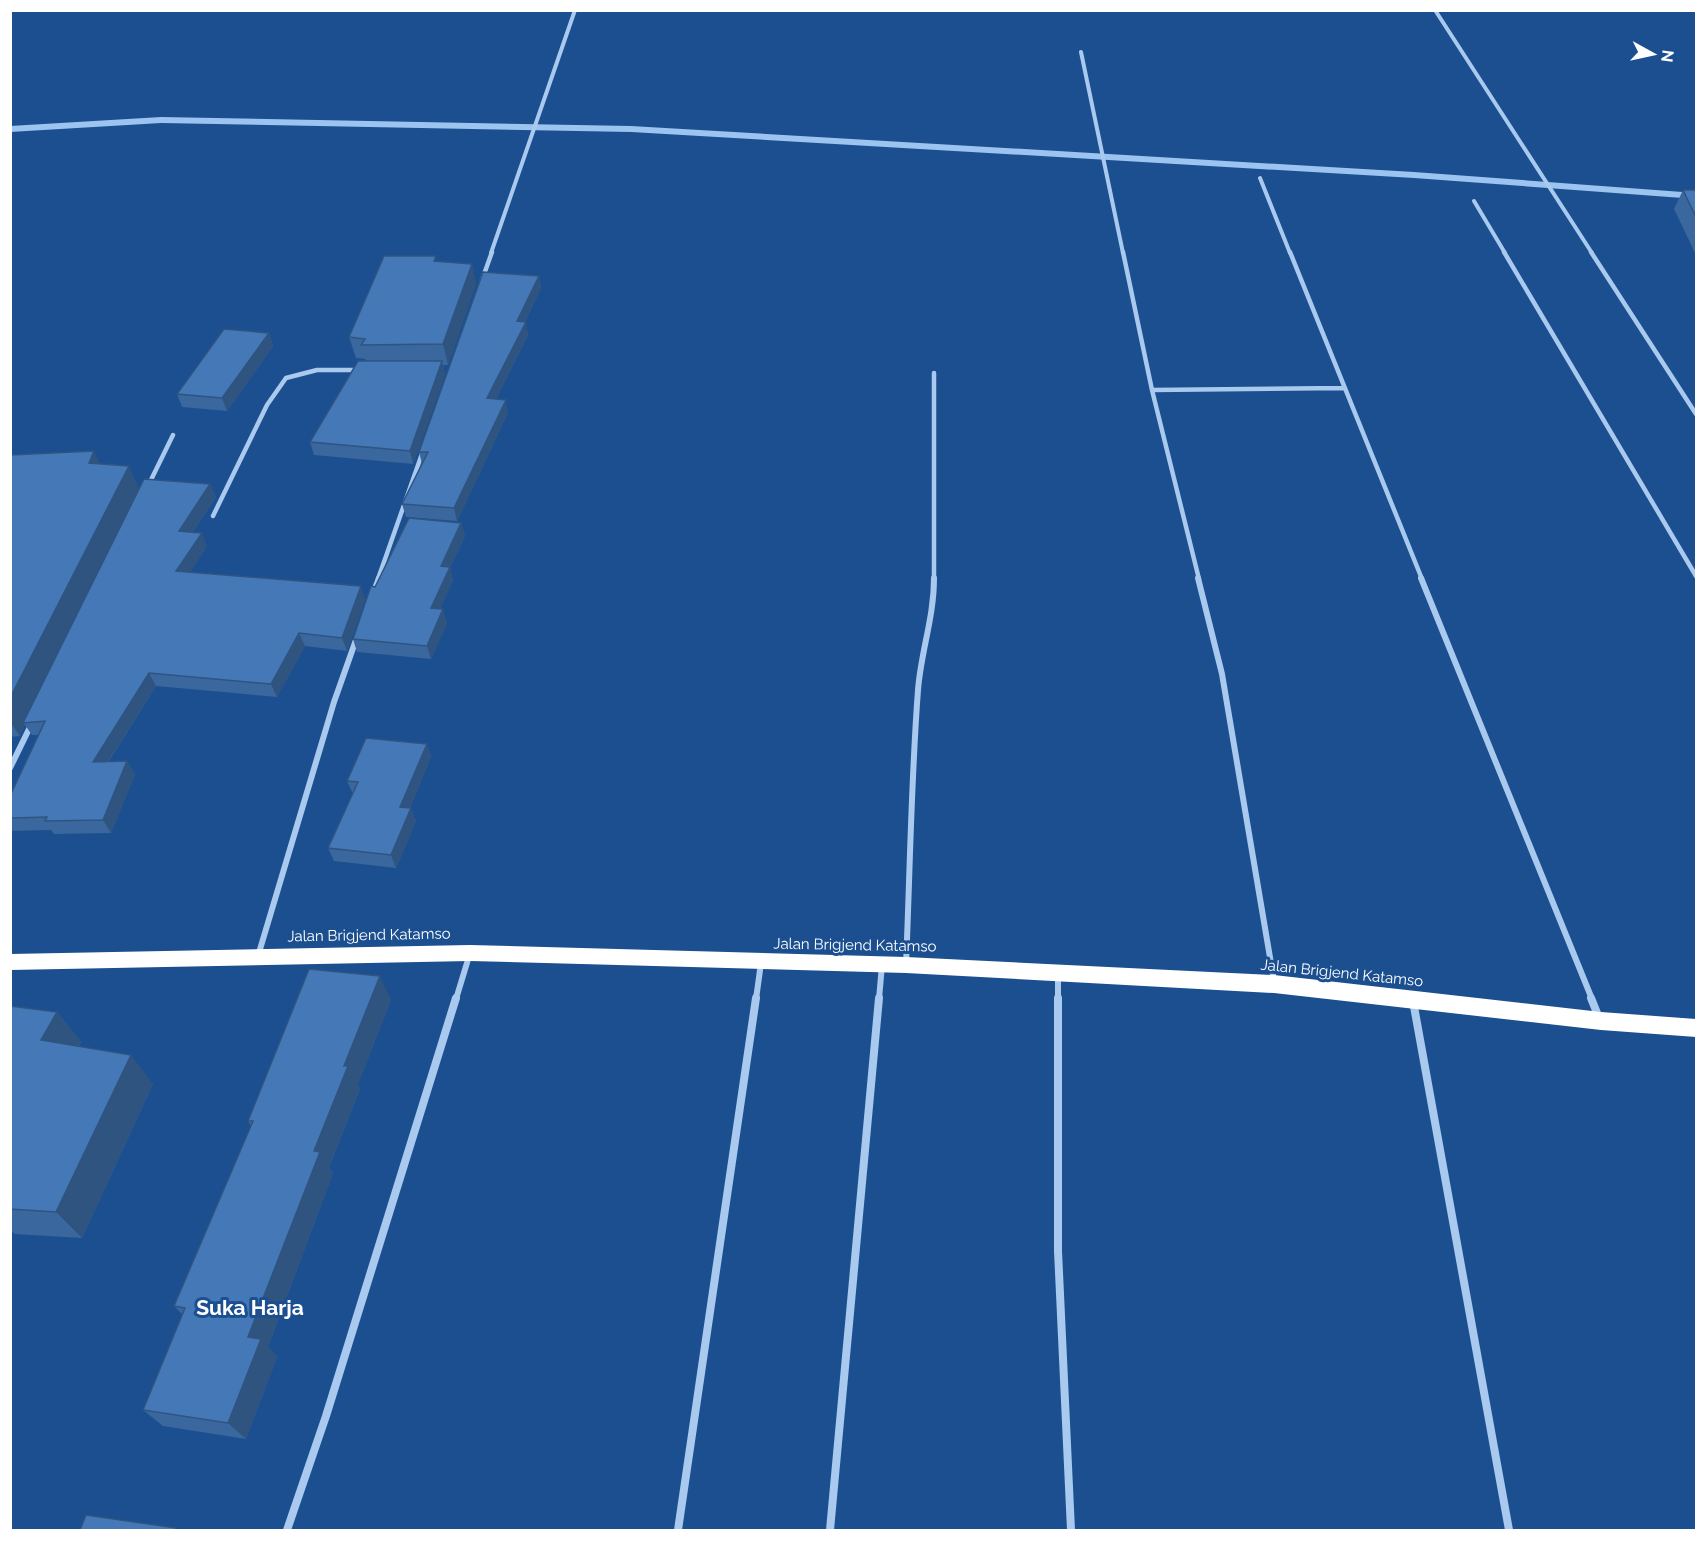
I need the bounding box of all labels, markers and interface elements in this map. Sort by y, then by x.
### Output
north arrow [1623,24,1683,84]
text: N [1657,49,1678,63]
street label: Jalan Brigjend Katamso [287,925,451,945]
street label: Jalan Brigjend Katamso [773,935,937,955]
street label: Jalan Brigjend Katamso [1260,956,1424,990]
district label: Suka Harja [196,1295,304,1320]

